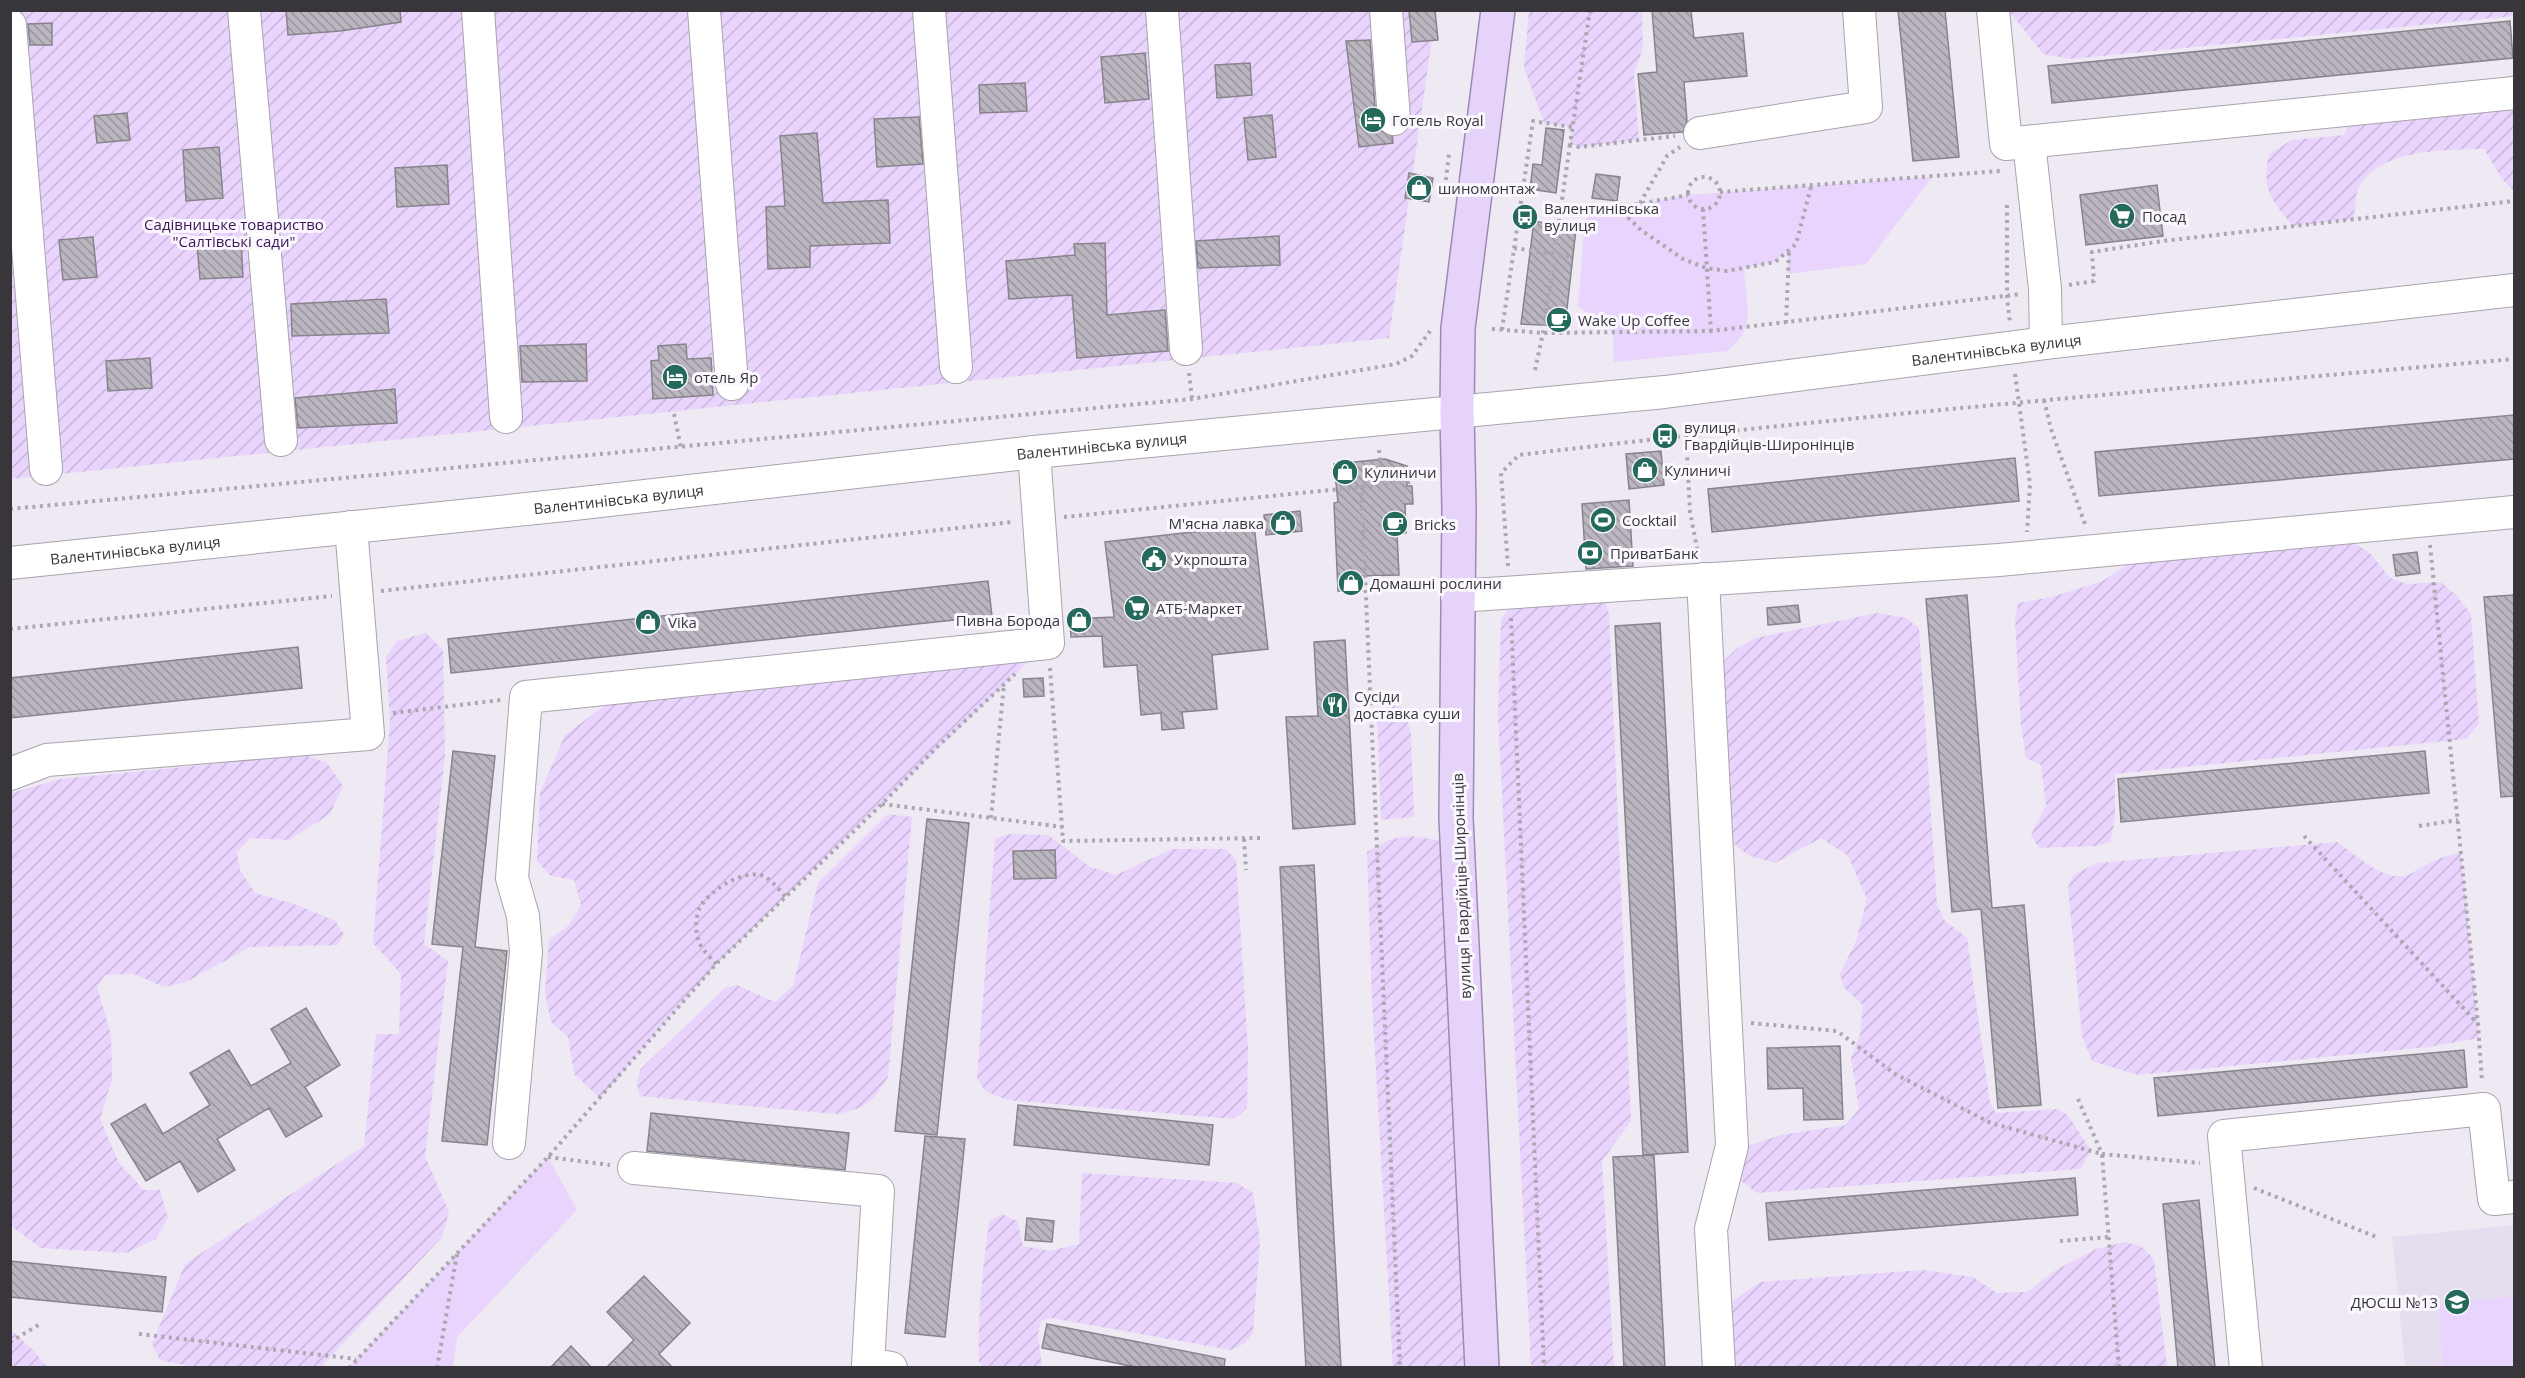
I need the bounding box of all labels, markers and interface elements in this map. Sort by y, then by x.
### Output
hotel icon: Готель Royal [1358,105,1388,135]
place label: Готель Royal [1392,110,1484,130]
shop icon: шиномонтаж [1404,173,1434,203]
place label: шиномонтаж [1438,178,1535,198]
place label: Валентинівська вулиця [1544,198,1659,235]
supermarket icon: Посад [2107,201,2137,231]
bus stop icon: Валентинівська вулиця [1510,202,1540,232]
place label: Посад [2142,206,2186,226]
park label: Садівницьке товариство "Салтівські сади" [144,214,324,251]
cafe icon: Wake Up Coffee [1544,305,1574,335]
place label: Wake Up Coffee [1578,310,1690,330]
street label: Валентинівська вулиця [1910,329,2082,370]
hotel icon: отель Яр [660,362,690,392]
place label: отель Яр [694,367,759,387]
place label: вулиця Гвардійців-Широнінців [1684,417,1854,454]
bus stop icon: вулиця Гвардійців-Широнінців [1650,421,1680,451]
street label: Валентинівська вулиця [1015,428,1188,464]
shop icon: Кулиничі [1630,455,1660,485]
shop icon: Кулиничи [1330,457,1360,487]
place label: Кулиничі [1664,460,1731,480]
place label: Кулиничи [1364,462,1436,482]
street label: Валентинівська вулиця [533,479,705,518]
sports icon: Cocktail [1588,505,1618,535]
shop icon: М'ясна лавка [1268,508,1298,538]
cafe icon: Bricks [1380,509,1410,539]
place label: Cocktail [1622,510,1677,530]
place label: М'ясна лавка [1168,513,1264,533]
place label: Bricks [1414,514,1456,534]
street label: Валентинівська вулиця [49,531,221,569]
bank icon: ПриватБанк [1575,538,1605,568]
place label: ПриватБанк [1610,543,1699,563]
public building icon: Укрпошта [1139,544,1169,574]
place label: Укрпошта [1174,549,1247,569]
shop icon: Домашні рослини [1336,568,1366,598]
place label: Домашні рослини [1370,573,1502,593]
supermarket icon: АТБ-Маркет [1122,593,1152,623]
place label: АТБ-Маркет [1156,598,1242,618]
shop icon: Пивна Борода [1064,605,1094,635]
shop icon: Vika [633,607,663,637]
place label: Пивна Борода [956,610,1060,630]
place label: Vika [668,612,697,632]
place label: Сусіди доставка суши [1354,686,1460,723]
restaurant icon: Сусіди доставка суши [1320,690,1350,720]
street label: вулиця Гвардійців-Широнінців [1447,773,1475,999]
school or university icon: ДЮСШ №13 [2442,1287,2472,1317]
place label: ДЮСШ №13 [2351,1292,2438,1312]

